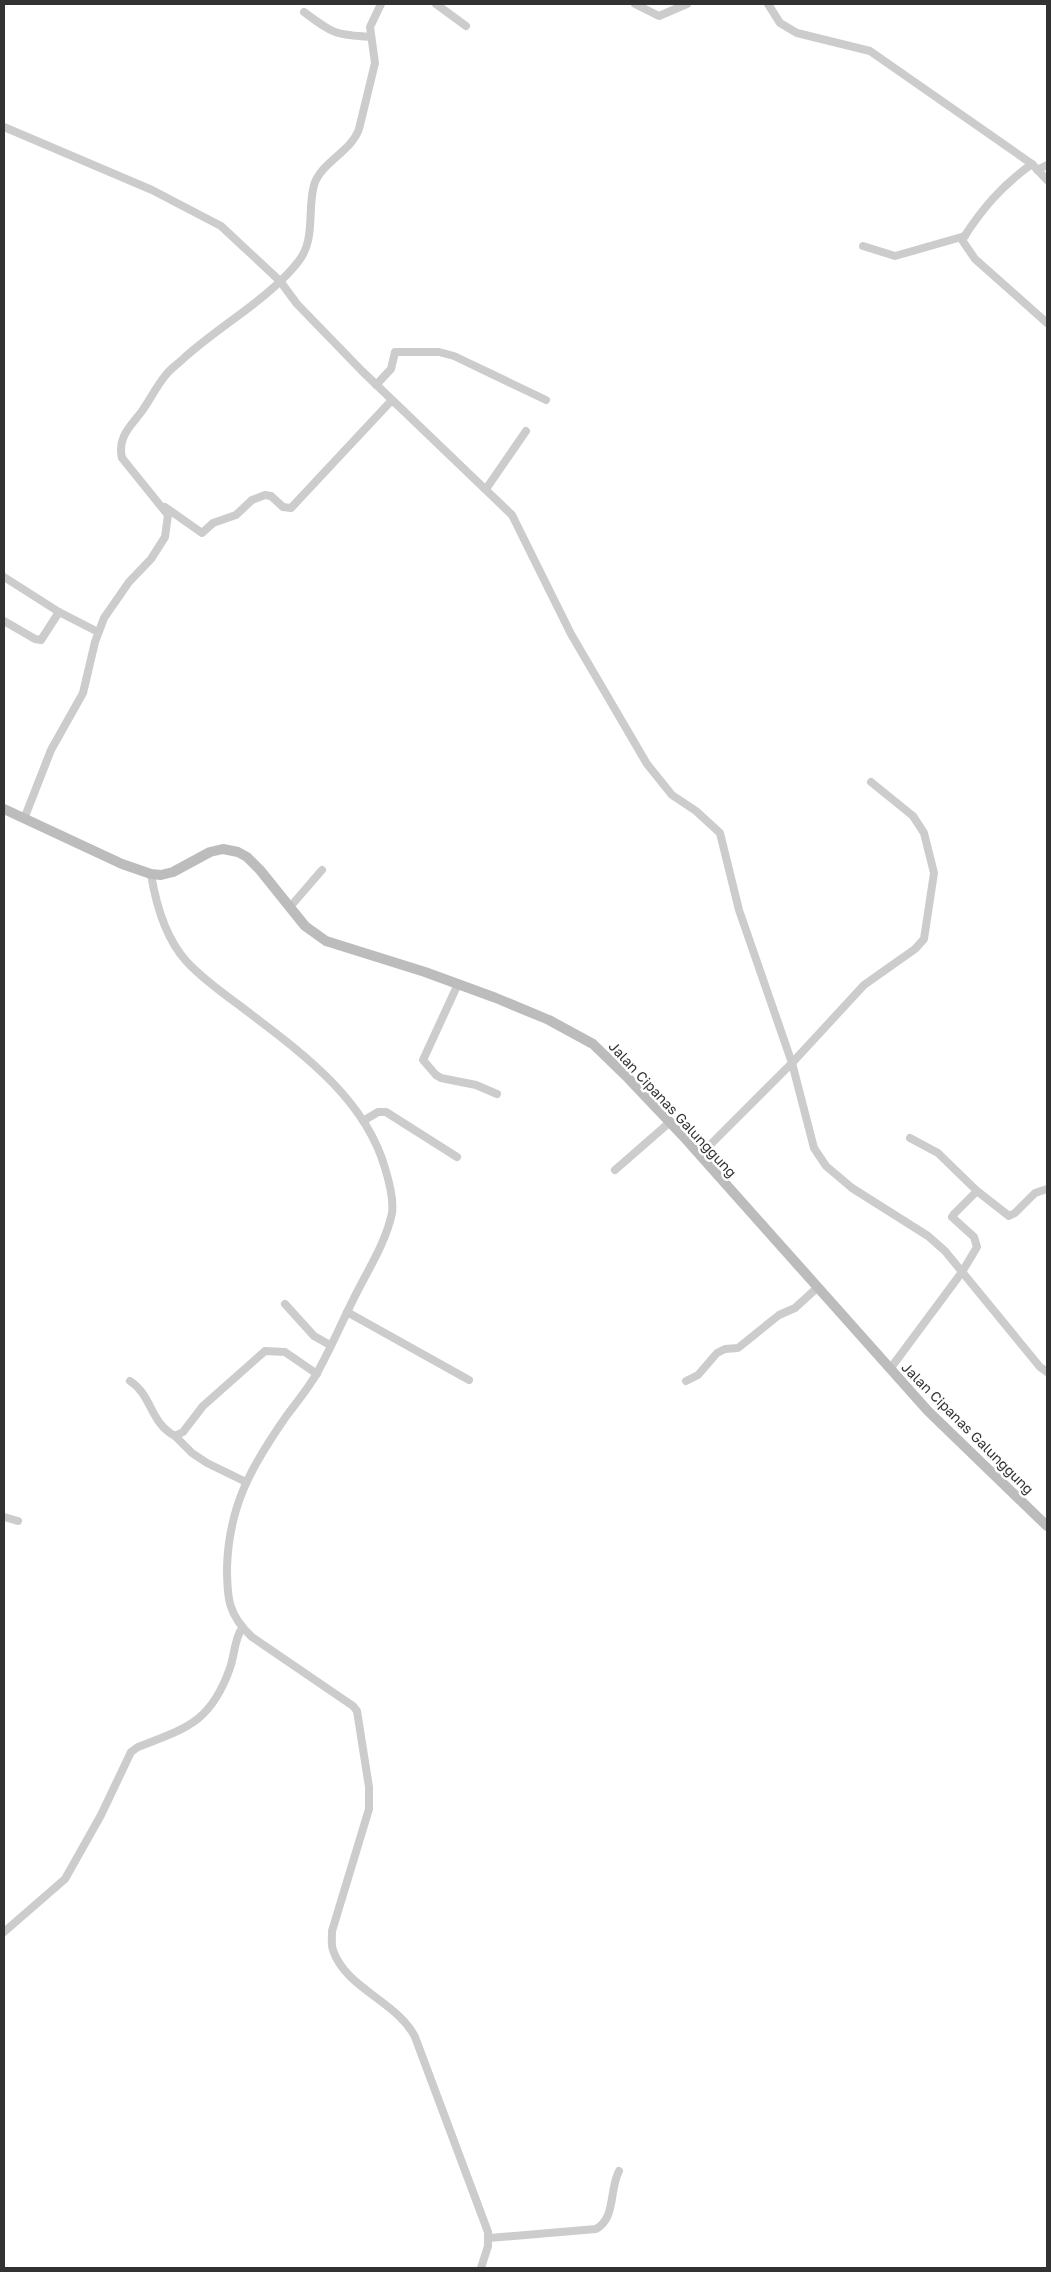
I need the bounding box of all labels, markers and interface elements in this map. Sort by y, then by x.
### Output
street label: Jalan Cipanas Galunggung [606,1038,740,1180]
street label: Jalan Cipanas Galunggung [898,1358,1038,1498]

